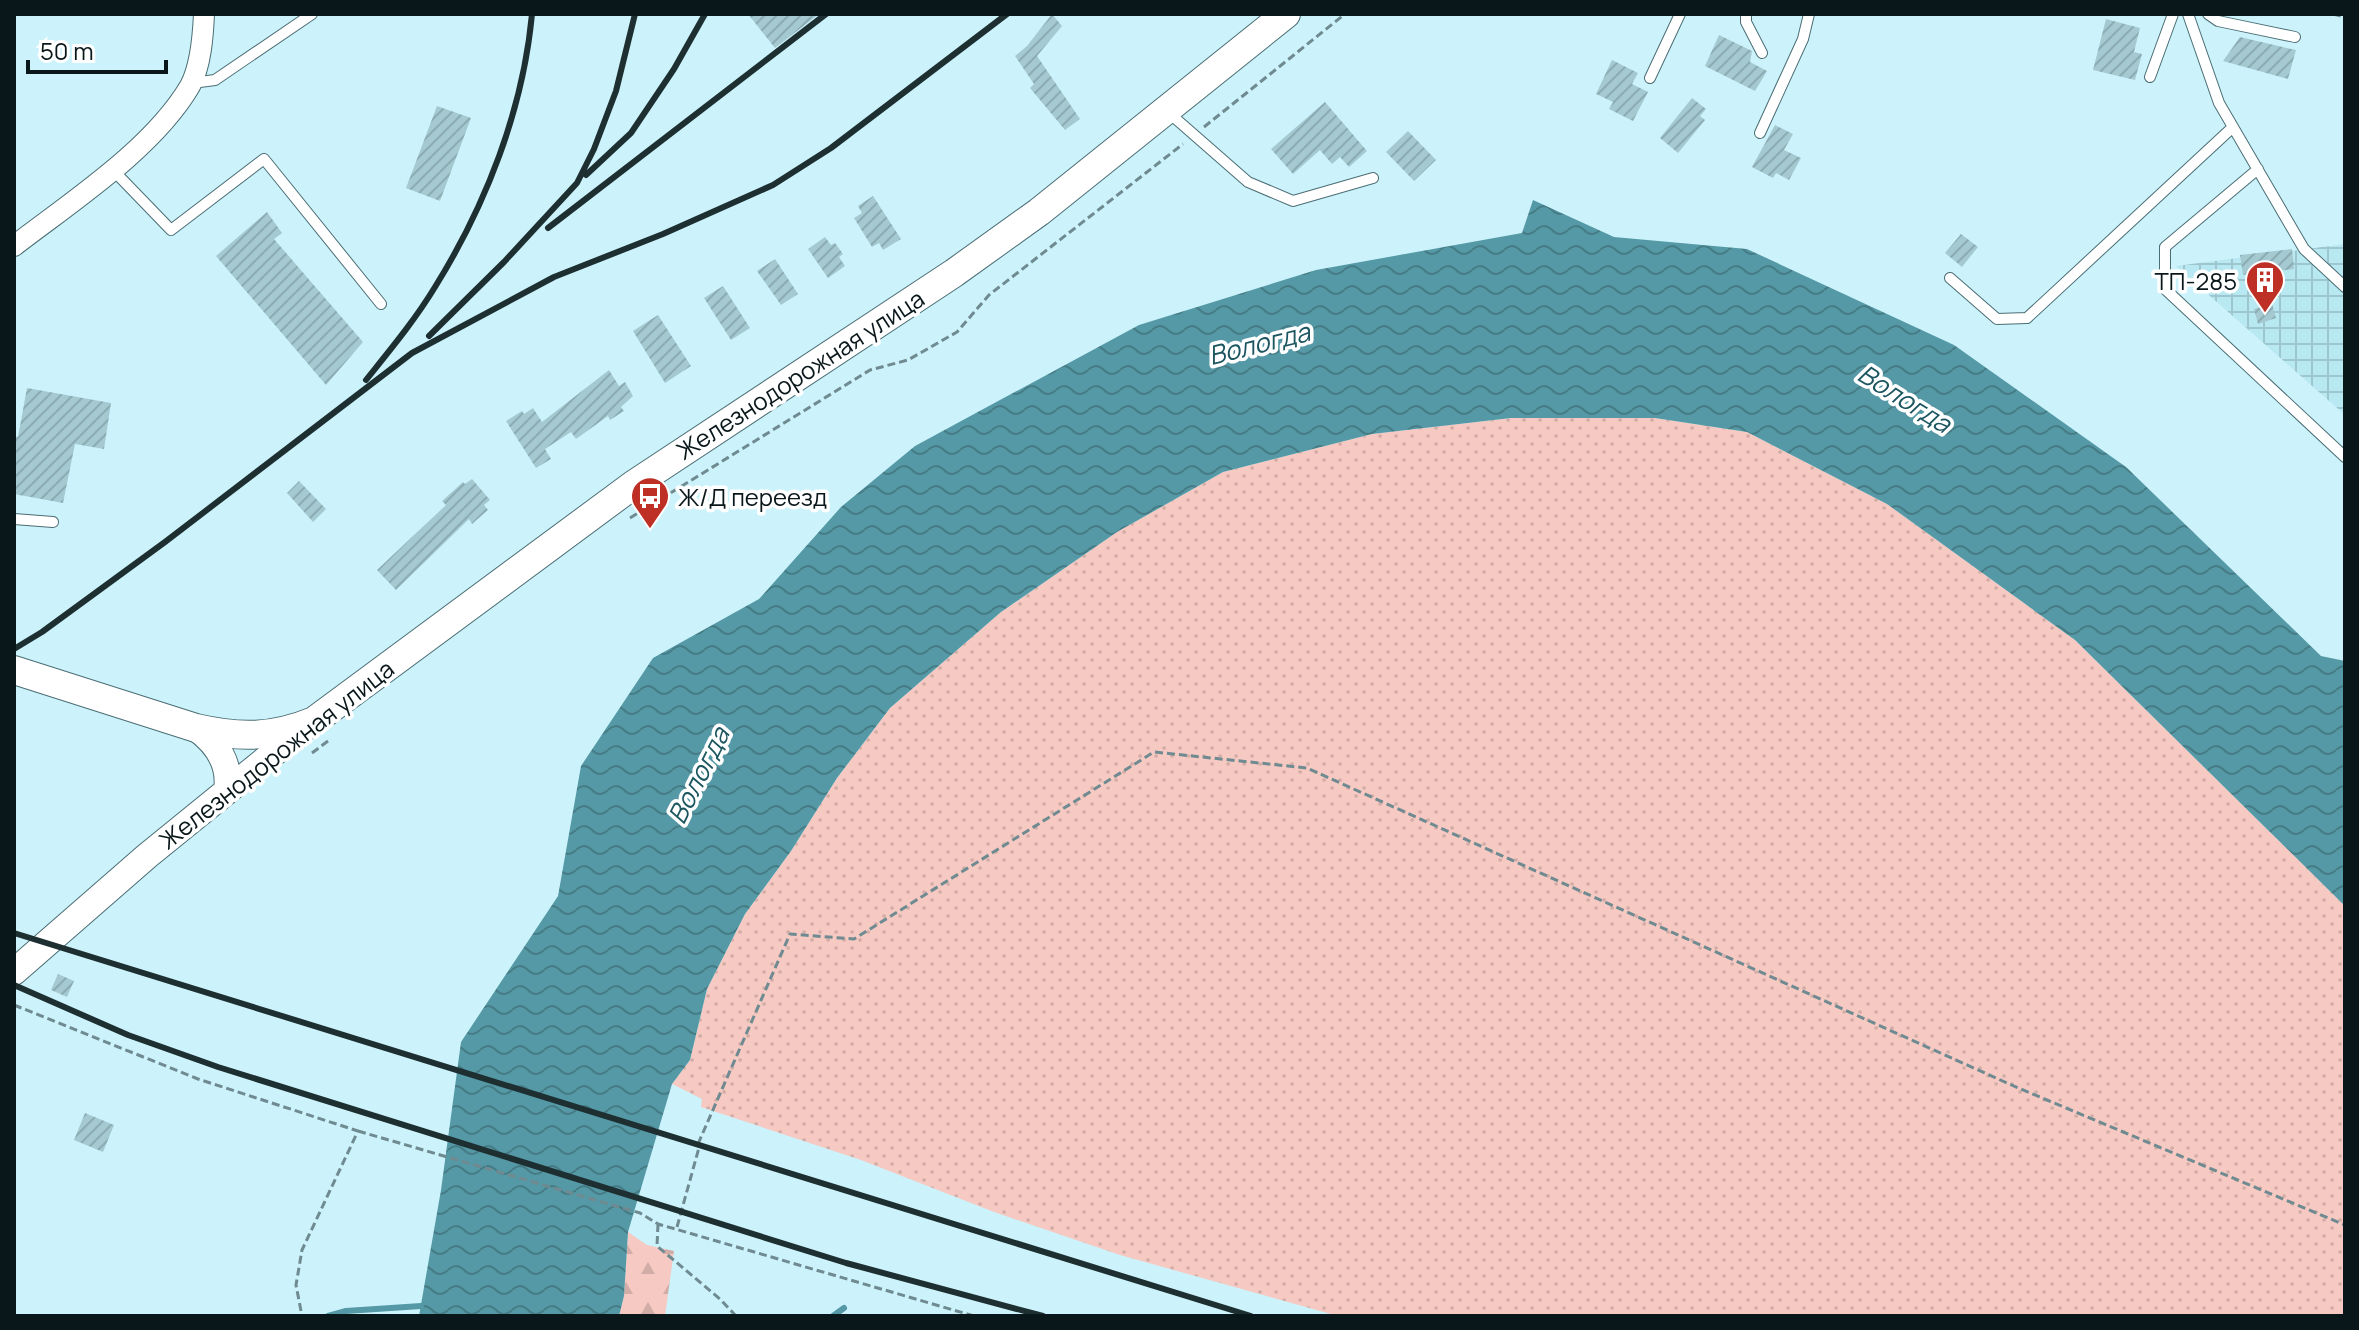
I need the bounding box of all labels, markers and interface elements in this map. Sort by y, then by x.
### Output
scale bar [28,24,166,74]
text: 50 m [40,34,94,67]
building icon: ТП-285 [2244,259,2286,314]
place label: ТП-285 [2155,264,2237,297]
street label: Железнодорожная улица [670,281,930,467]
water label: Вологда [1204,313,1315,373]
water label: Вологда [1852,355,1960,442]
bus stop icon: Ж/Д переезд [629,475,671,530]
place label: Ж/Д переезд [678,480,827,513]
street label: Железнодорожная улица [152,652,400,856]
water label: Вологда [658,719,738,829]

